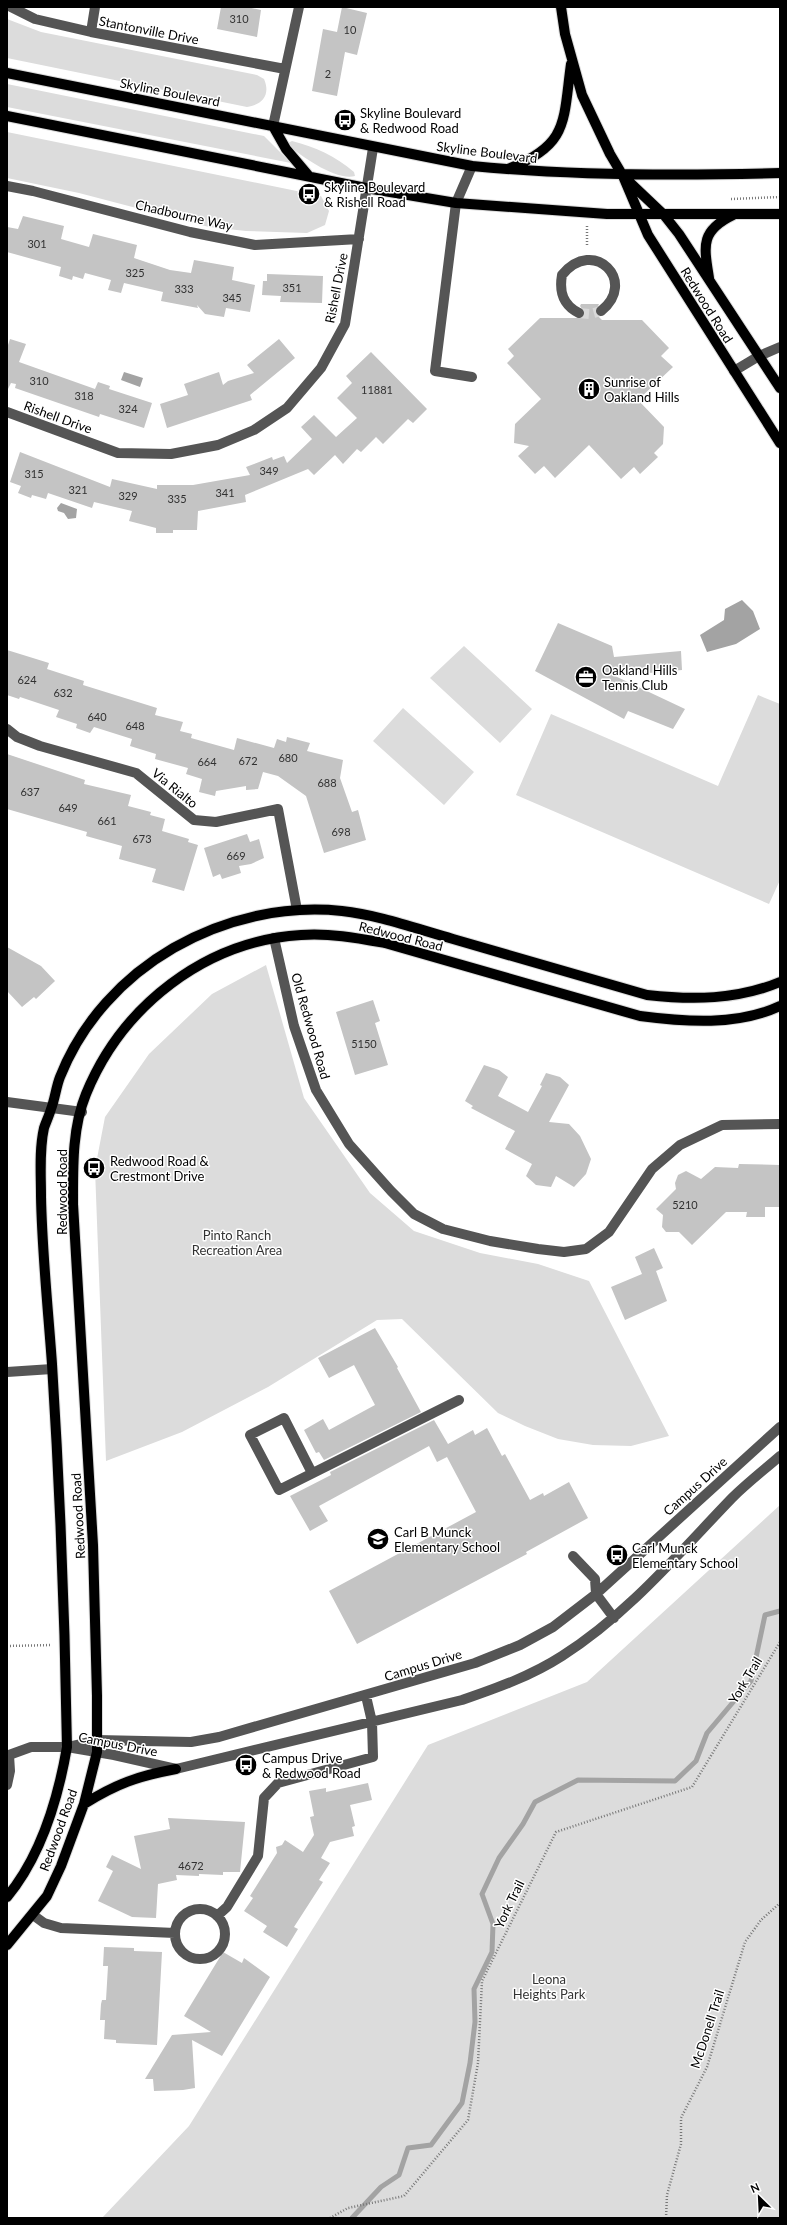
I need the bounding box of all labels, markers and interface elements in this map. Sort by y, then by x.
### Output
street label: Stantonville Drive [98,12,200,48]
house number: 310 [229,12,249,25]
house number: 10 [344,23,357,36]
house number: 2 [325,67,331,80]
street label: Skyline Boulevard [119,74,221,110]
place label: Skyline Boulevard & Redwood Road [360,105,461,136]
bus stop icon: Skyline Boulevard & Redwood Road [332,107,358,133]
street label: Skyline Boulevard [436,138,538,166]
place label: Skyline Boulevard & Rishell Road [324,179,425,210]
bus stop icon: Skyline Boulevard & Rishell Road [296,181,322,207]
street label: Chadbourne Way [134,196,234,234]
house number: 301 [27,237,47,250]
street label: Rishell Drive [321,251,351,325]
street label: Redwood Road [677,264,737,346]
house number: 325 [125,266,145,279]
house number: 351 [282,281,302,294]
house number: 333 [174,282,194,295]
house number: 345 [222,291,242,304]
house number: 310 [29,374,49,387]
place label: Sunrise of Oakland Hills [604,374,680,405]
building icon: Sunrise of Oakland Hills [576,376,602,402]
house number: 11881 [361,383,393,396]
house number: 318 [74,389,94,402]
street label: Rishell Drive [22,397,94,437]
house number: 324 [118,402,138,415]
house number: 349 [259,464,279,477]
house number: 315 [24,467,44,480]
house number: 321 [68,483,88,496]
house number: 341 [215,486,235,499]
house number: 329 [118,489,138,502]
house number: 335 [167,492,187,505]
place label: Oakland Hills Tennis Club [602,662,678,693]
office icon: Oakland Hills Tennis Club [573,664,599,690]
house number: 624 [17,673,37,686]
house number: 632 [53,686,73,699]
house number: 640 [87,710,107,723]
house number: 648 [125,719,145,732]
house number: 680 [278,751,298,764]
house number: 672 [238,754,258,767]
house number: 664 [197,755,217,768]
street label: Via Rialto [149,765,201,811]
house number: 688 [317,776,337,789]
house number: 637 [20,785,40,798]
house number: 649 [58,801,78,814]
house number: 661 [97,814,117,827]
house number: 698 [331,825,351,838]
house number: 673 [132,832,152,845]
house number: 669 [226,849,246,862]
street label: Redwood Road [357,918,445,954]
street label: Old Redwood Road [288,971,334,1081]
house number: 5150 [351,1037,377,1050]
street label: Redwood Road [54,1149,70,1235]
place label: Redwood Road & Crestmont Drive [110,1153,209,1184]
bus stop icon: Redwood Road & Crestmont Drive [81,1155,107,1181]
house number: 5210 [672,1198,698,1211]
park label: Pinto Ranch Recreation Area [192,1227,282,1258]
street label: Campus Drive [660,1453,730,1519]
street label: Redwood Road [68,1473,88,1559]
place label: Carl B Munck Elementary School [394,1524,500,1555]
school or university icon: Carl B Munck Elementary School [365,1526,391,1552]
place label: Carl Munck Elementary School [632,1540,738,1571]
bus stop icon: Carl Munck Elementary School [604,1542,630,1568]
street label: Campus Drive [382,1646,464,1684]
street label: York Trail [725,1654,765,1706]
street label: Campus Drive [77,1728,159,1760]
place label: Campus Drive & Redwood Road [262,1750,361,1781]
bus stop icon: Campus Drive & Redwood Road [233,1752,259,1778]
street label: Redwood Road [36,1787,80,1873]
house number: 4672 [178,1859,204,1872]
street label: York Trail [490,1877,528,1931]
park label: Leona Heights Park [513,1971,586,2002]
street label: McDonell Trail [687,1988,727,2070]
north arrow [739,2177,779,2217]
text: N [748,2180,761,2195]

